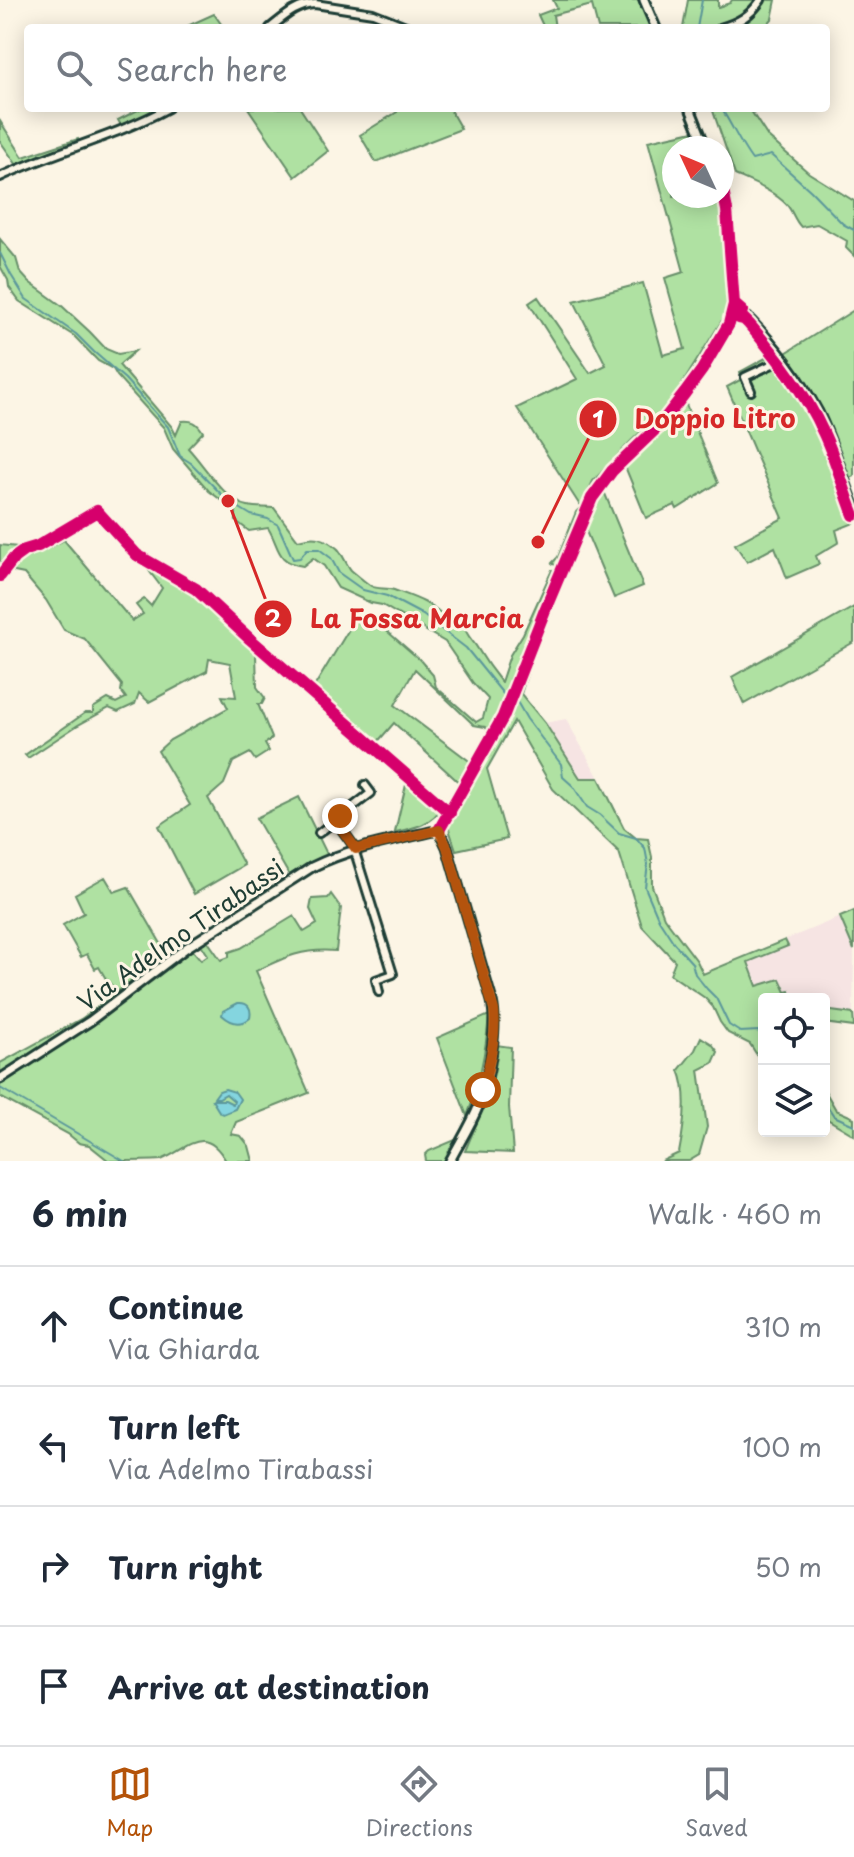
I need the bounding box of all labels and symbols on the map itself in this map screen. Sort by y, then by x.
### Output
north arrow [662,136,734,208]
callout: Doppio Litro [578,394,812,444]
text: Doppio Litro [634,398,796,437]
text: 1 [592,400,604,436]
callout: La Fossa Marcia [253,594,542,644]
text: La Fossa Marcia [310,598,524,637]
text: 2 [265,599,282,635]
route end [322,798,358,834]
street label: Via Adelmo Tirabassi [69,849,291,1019]
route start [465,1072,501,1108]

